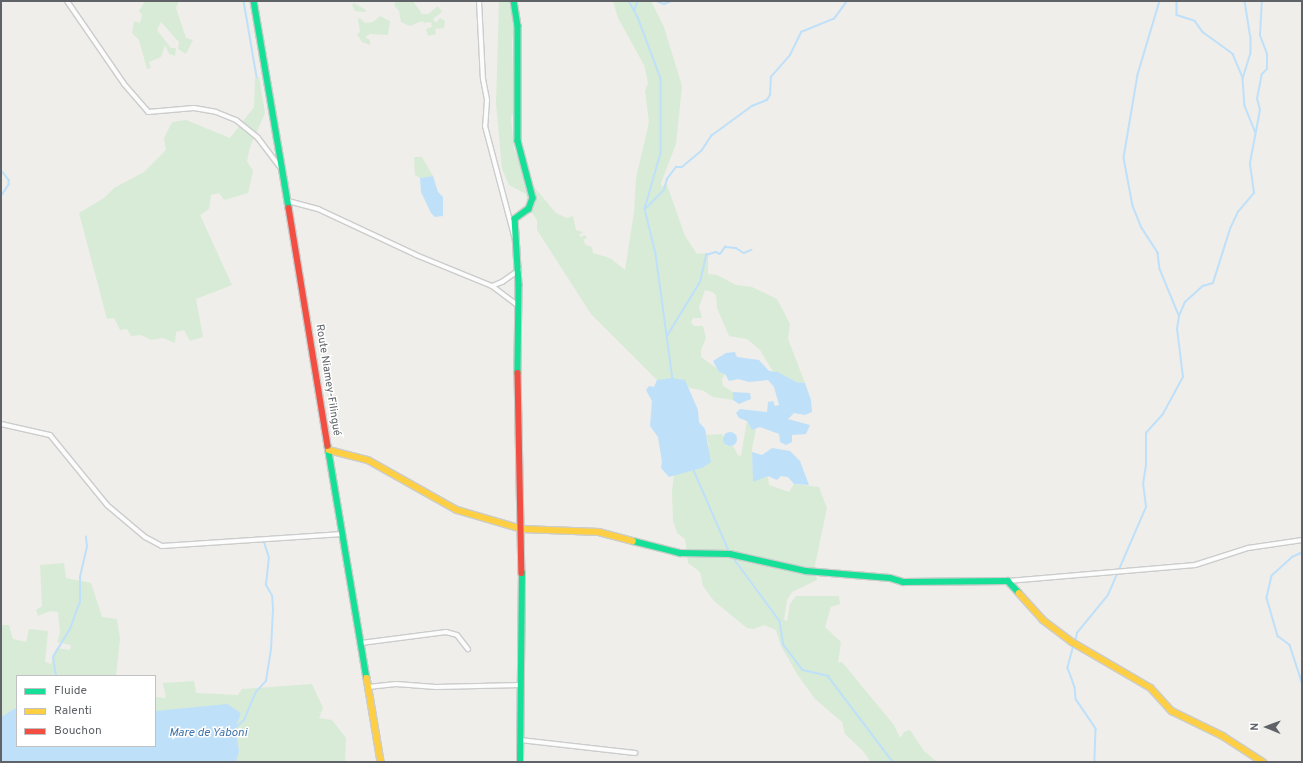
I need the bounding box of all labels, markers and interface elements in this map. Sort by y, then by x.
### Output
street label: Route Niamey-Filingué [313,323,343,437]
legend [16,675,156,747]
text: Fluide [54,683,87,699]
text: Ralenti [54,703,92,719]
north arrow [1247,707,1287,747]
text: Bouchon [54,723,102,739]
text: N [1248,723,1262,731]
water label: Mare de Yaboni [169,727,247,741]

